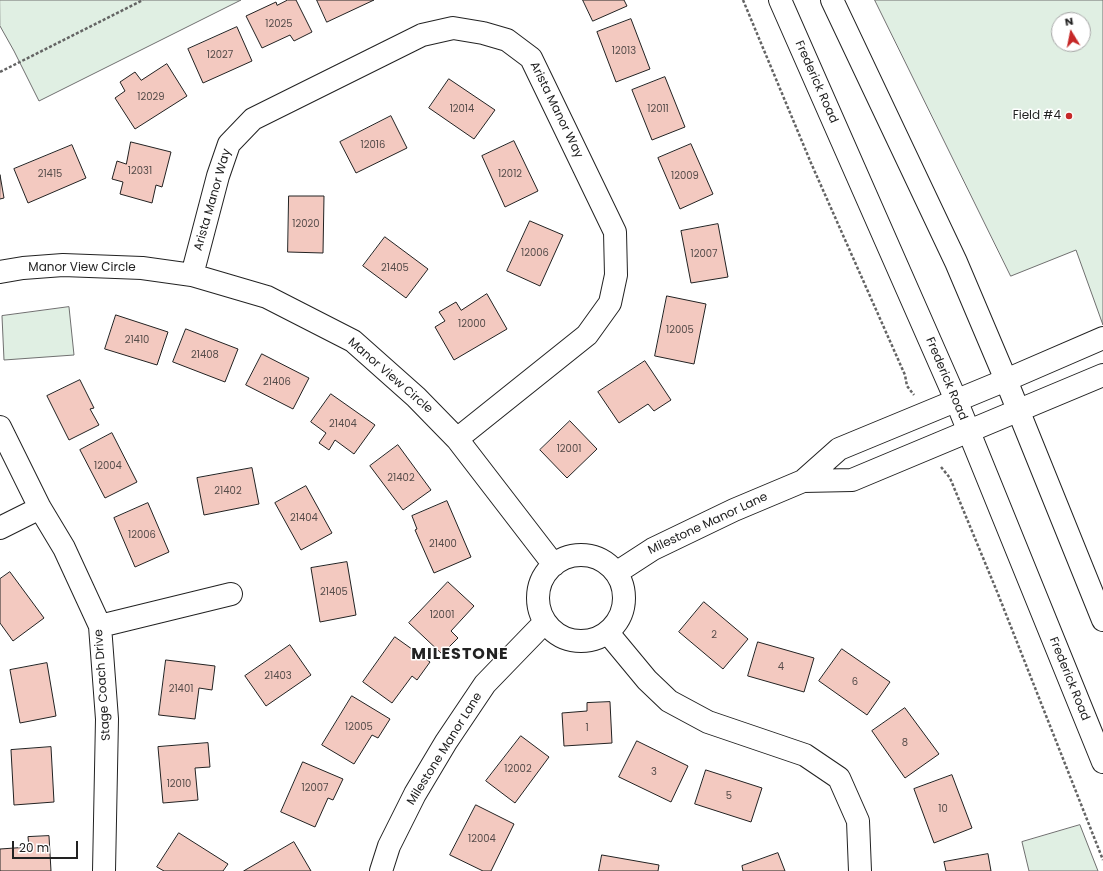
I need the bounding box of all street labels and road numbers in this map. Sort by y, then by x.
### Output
street label: Frederick Road [791,39,841,125]
street label: Arista Manor Way [526,59,586,161]
street label: Arista Manor Way [192,147,234,253]
street label: Manor View Circle [28,261,136,275]
street label: Manor View Circle [345,335,435,417]
street label: Frederick Road [922,335,970,423]
street label: Milestone Manor Lane [646,490,770,558]
street label: Stage Coach Drive [92,629,114,741]
street label: Frederick Road [1046,635,1092,723]
street label: Milestone Manor Lane [404,690,486,808]

